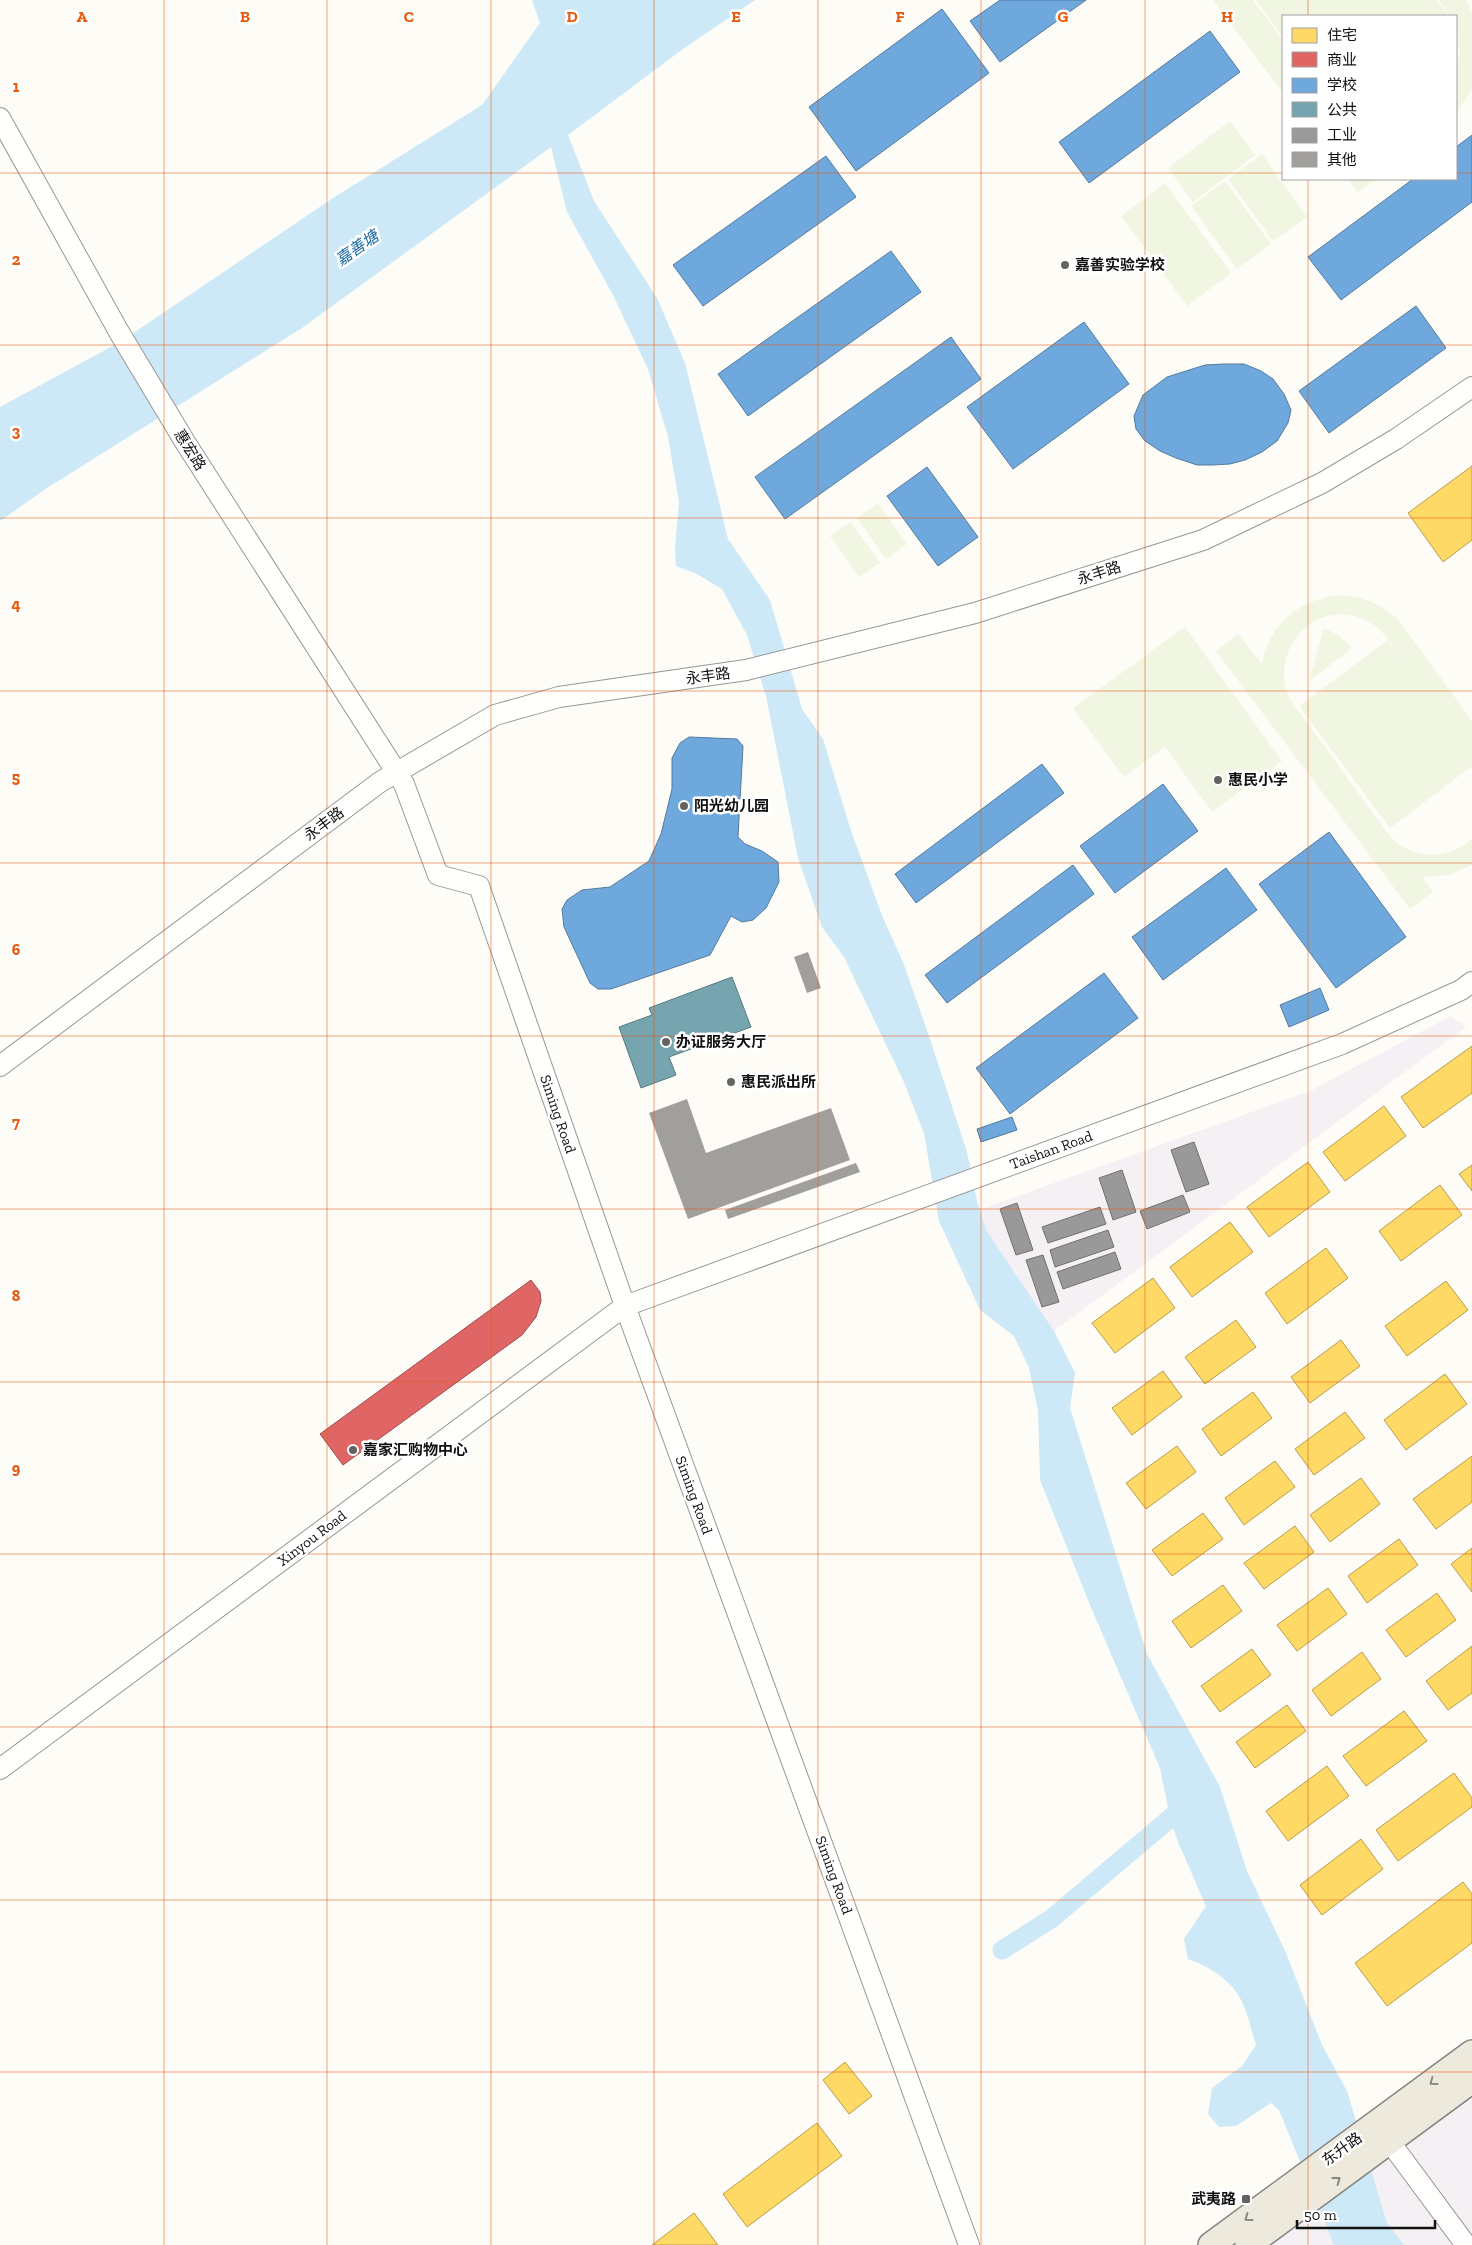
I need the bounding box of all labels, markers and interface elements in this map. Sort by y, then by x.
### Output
text: A [77,7,88,26]
text: B [240,7,250,26]
text: C [404,7,414,26]
text: D [566,7,578,26]
text: E [731,7,741,26]
text: F [895,7,905,26]
text: G [1058,7,1069,26]
text: H [1221,7,1233,26]
legend [1282,15,1457,180]
text: 住宅 [1327,26,1357,44]
text: 商业 [1327,51,1357,69]
text: 学校 [1327,76,1357,94]
text: 1 [13,77,20,96]
text: 公共 [1327,101,1357,119]
text: 工业 [1327,126,1357,144]
text: 其他 [1327,151,1357,169]
water label: 嘉善塘 [332,225,385,270]
text: 2 [12,250,21,269]
place label: 嘉善实验学校 [1075,256,1165,274]
marker: 嘉善实验学校 [1059,259,1071,271]
text: 3 [12,422,21,441]
street label: 惠宏路 [170,426,210,474]
street label: 永丰路 [1075,557,1123,589]
text: 4 [11,595,21,614]
street label: 永丰路 [684,664,732,688]
text: 5 [12,768,20,787]
place label: 惠民小学 [1228,771,1288,789]
marker: 惠民小学 [1212,774,1224,786]
place label: 阳光幼儿园 [694,797,769,815]
marker: 阳光幼儿园 [678,800,690,812]
street label: 永丰路 [301,803,347,845]
text: 6 [12,940,21,959]
place label: 办证服务大厅 [676,1033,766,1051]
marker: 办证服务大厅 [660,1036,672,1048]
street label: Siming Road [536,1072,580,1156]
place label: 惠民派出所 [741,1073,816,1091]
marker: 惠民派出所 [725,1076,737,1088]
text: 7 [12,1113,20,1132]
street label: Taishan Road [1007,1126,1096,1173]
text: 8 [12,1286,21,1305]
place label: 嘉家汇购物中心 [363,1441,468,1459]
marker: 嘉家汇购物中心 [347,1444,359,1456]
street label: Siming Road [672,1453,717,1537]
text: 9 [12,1459,21,1478]
street label: Xinyou Road [274,1506,350,1570]
street label: Siming Road [812,1833,857,1917]
one-way arrow [1429,2076,1439,2085]
street label: 东升路 [1319,2128,1365,2170]
one-way arrow [1331,2177,1340,2185]
place label: 武夷路 [1191,2190,1236,2208]
marker: 武夷路 [1240,2193,1252,2205]
scale bar [1297,2198,1434,2230]
text: 50 m [1304,2206,1337,2224]
one-way arrow [1244,2212,1254,2221]

